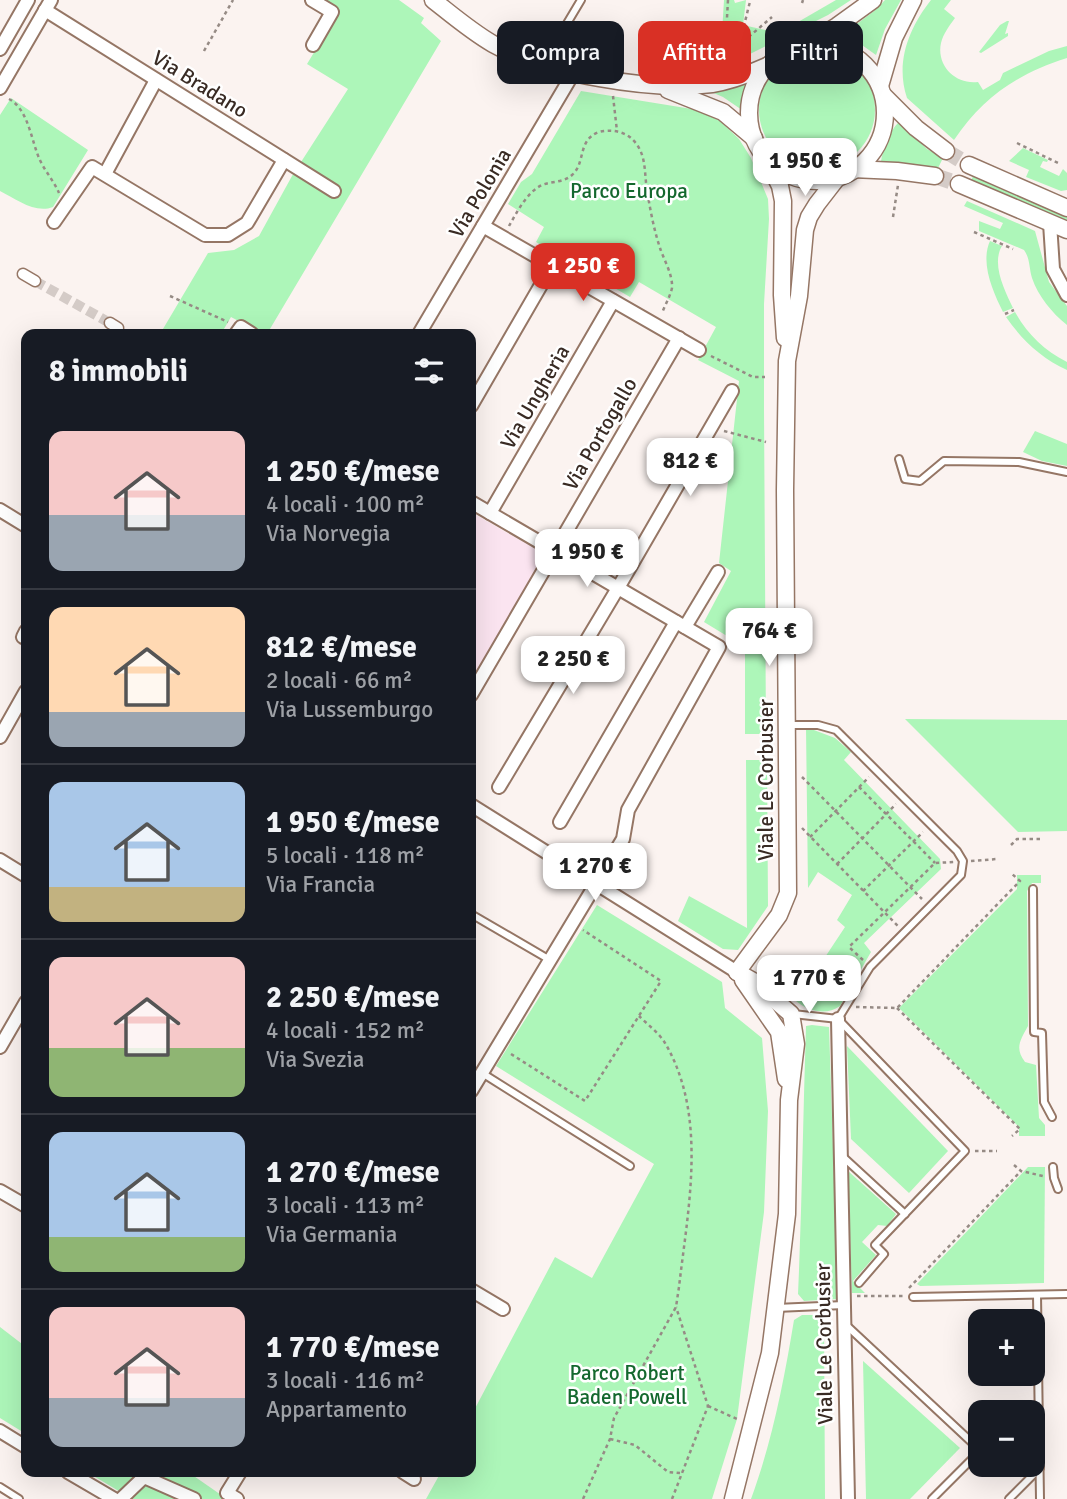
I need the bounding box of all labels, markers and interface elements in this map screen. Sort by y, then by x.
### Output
chip: Compra [497,21,624,84]
chip: Affitta [638,21,751,84]
chip: Filtri [765,21,863,84]
street label: Via Bradano [147,44,253,124]
pin: 1 950 € [740,138,870,198]
street label: Via Polonia [443,143,517,243]
text: 1 950 € [769,146,841,175]
park label: Parco Europa [570,178,688,204]
pin: 1 250 € [518,244,648,303]
text: 1 250 € [547,251,619,280]
street label: Via Ungheria [495,340,575,454]
icon: filters [410,352,448,390]
text: 8 immobili [49,353,188,390]
street label: Via Portogallo [557,373,643,495]
pin: 812 € [641,438,739,498]
text: 812 € [663,446,717,475]
text: 1 250 €/mese [266,453,440,490]
icon: home [105,459,189,543]
text: 4 locali · 100 m² [266,490,425,519]
text: Via Norvegia [266,519,391,548]
pin: 1 950 € [522,530,652,589]
text: 1 950 € [551,537,623,566]
pin: 764 € [720,608,818,668]
text: 764 € [742,616,796,645]
text: 812 €/mese [266,629,417,666]
icon: home [105,635,189,719]
pin: 2 250 € [508,636,638,696]
text: 2 250 € [537,644,609,673]
text: 2 locali · 66 m² [266,666,412,695]
text: Via Lussemburgo [266,695,433,724]
street label: Viale Le Corbusier [753,699,779,861]
text: 1 950 €/mese [266,804,440,841]
icon: home [105,810,189,894]
text: 5 locali · 118 m² [266,841,425,870]
pin: 1 270 € [530,844,660,903]
text: 1 270 € [559,851,631,880]
text: Via Francia [266,870,375,899]
pin: 1 770 € [744,956,874,1015]
text: 1 770 € [773,963,845,992]
text: 2 250 €/mese [266,979,440,1016]
icon: home [105,985,189,1069]
text: 4 locali · 152 m² [266,1016,425,1045]
text: Via Svezia [266,1045,364,1074]
text: 1 270 €/mese [266,1154,440,1191]
icon: home [105,1160,189,1244]
text: 3 locali · 113 m² [266,1191,425,1220]
text: Via Germania [266,1220,397,1249]
street label: Viale Le Corbusier [810,1263,838,1425]
map controls [968,1309,1045,1477]
button: + [968,1309,1045,1386]
text: 1 770 €/mese [266,1329,440,1366]
icon: home [105,1335,189,1419]
park label: Parco Robert Baden Powell [567,1360,687,1410]
text: 3 locali · 116 m² [266,1366,425,1395]
text: Appartamento [266,1395,407,1424]
button: − [968,1400,1045,1477]

